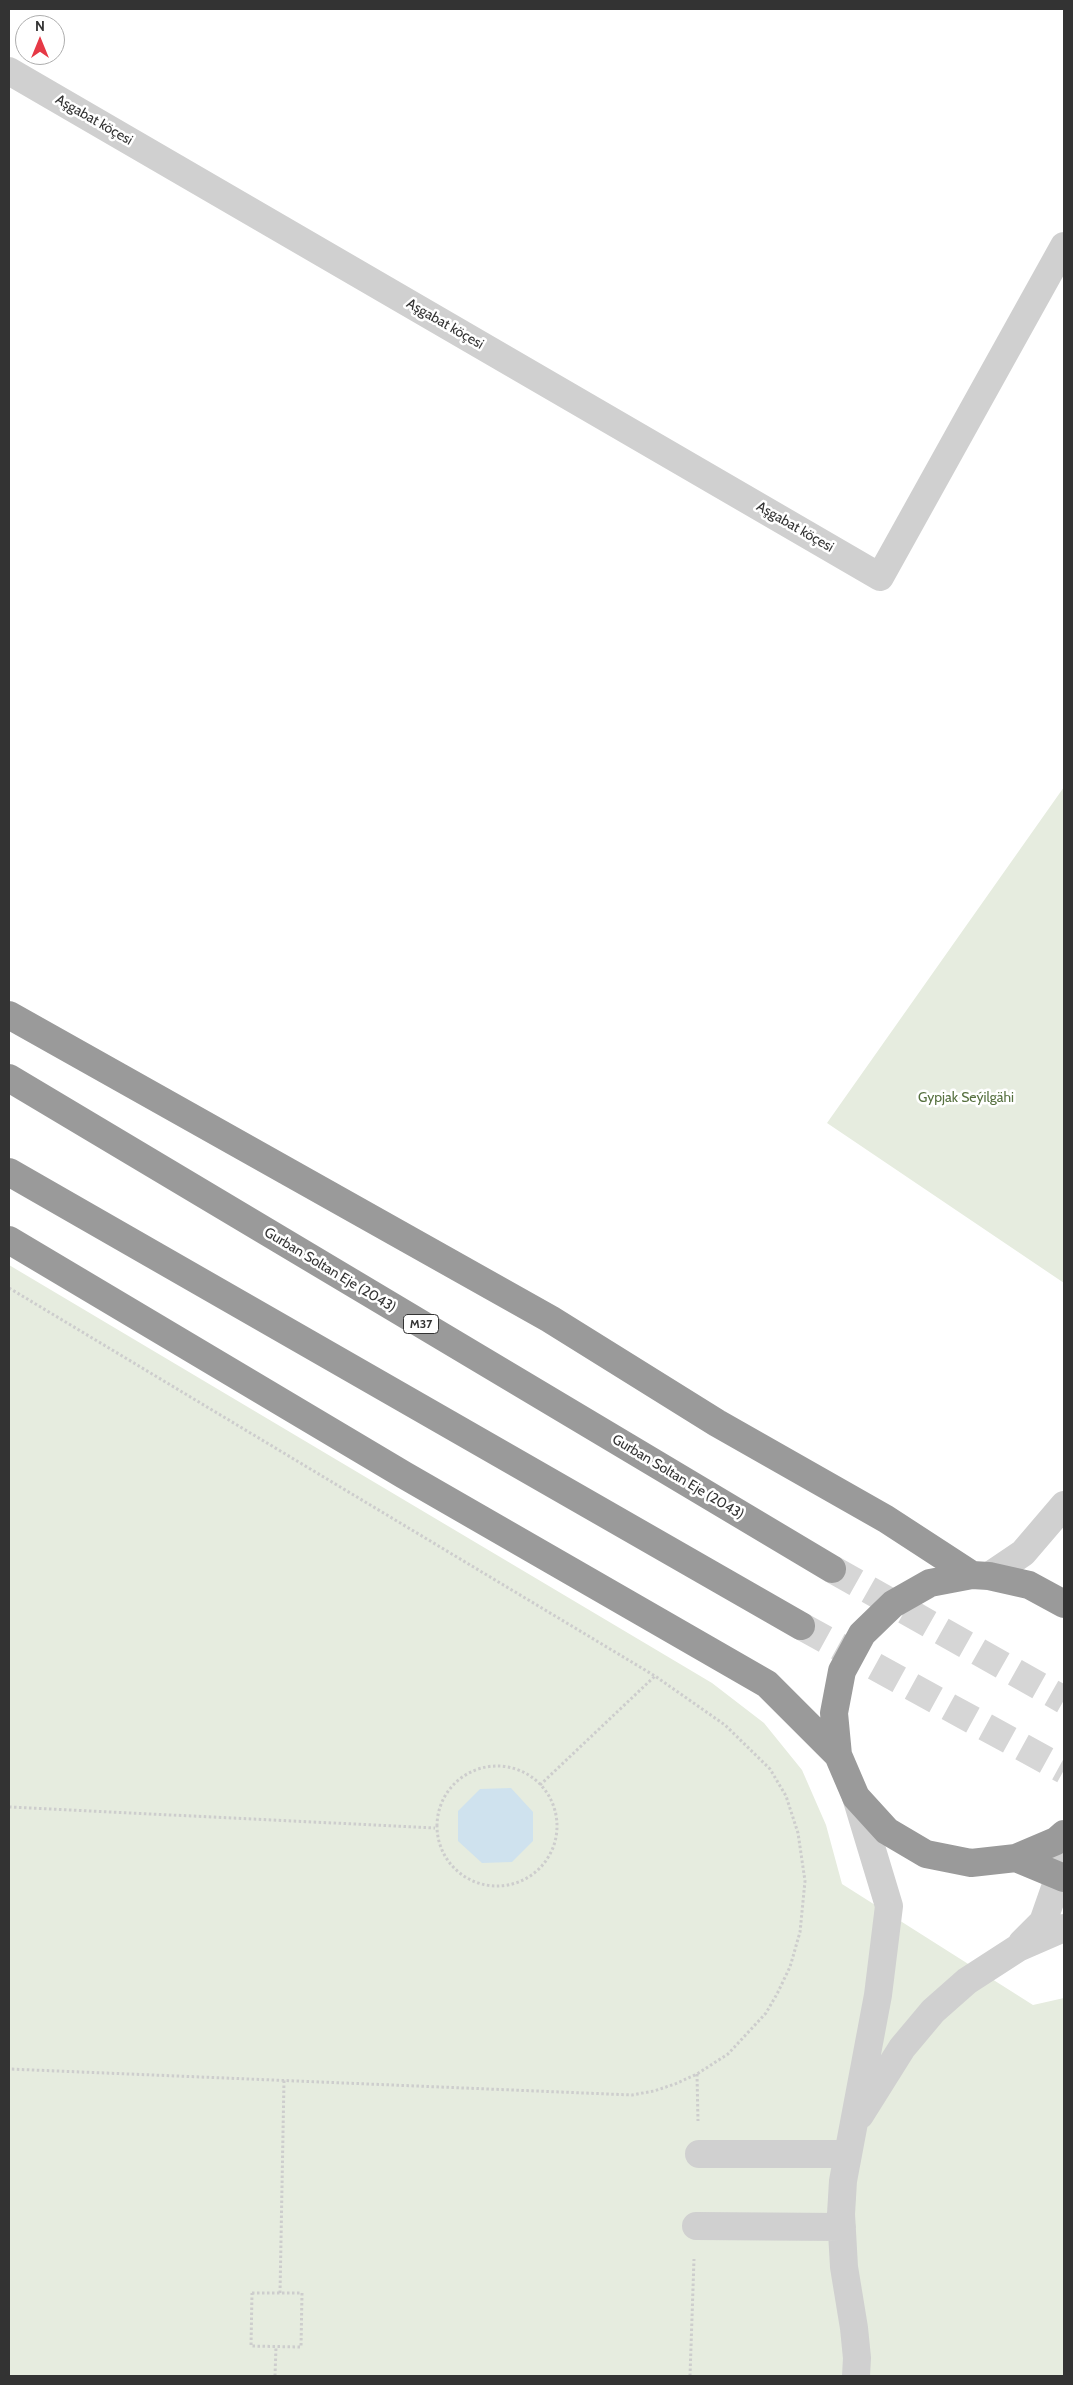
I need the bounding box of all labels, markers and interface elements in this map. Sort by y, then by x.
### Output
north arrow [15,15,65,65]
text: N [35,17,45,35]
street label: Aşgabat köçesi [52,91,136,149]
street label: Aşgabat köçesi [403,295,487,353]
street label: Aşgabat köçesi [753,498,837,556]
park label: Gypjak Seýilgähi [918,1090,1014,1106]
street label: Gurban Soltan Eje (2043) [261,1224,399,1316]
road number: M37 [404,1315,438,1334]
street label: Gurban Soltan Eje (2043) [609,1431,747,1523]

